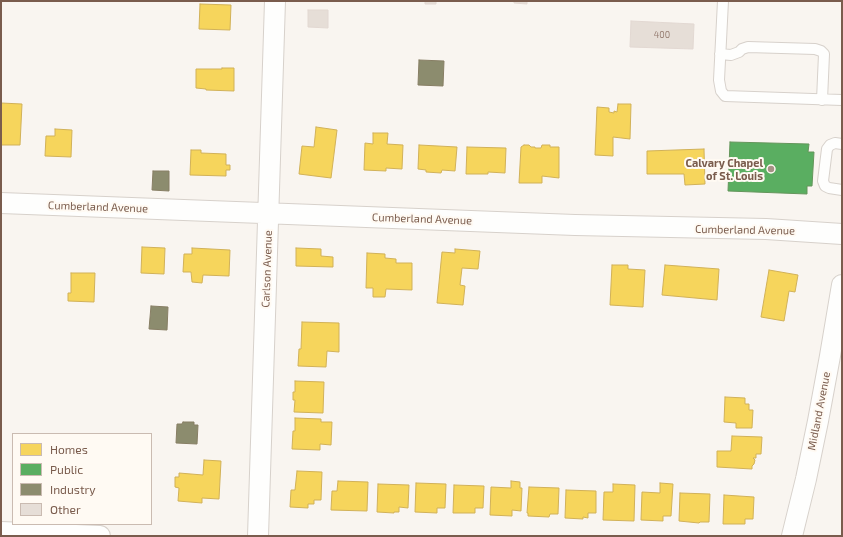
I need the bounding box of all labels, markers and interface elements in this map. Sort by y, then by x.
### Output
house number: 400 [654,30,670,40]
place label: Calvary Chapel of St. Louis [685,156,763,182]
marker: Calvary Chapel of St. Louis [766,164,776,174]
street label: Cumberland Avenue [48,199,148,215]
street label: Cumberland Avenue [372,211,472,227]
street label: Cumberland Avenue [695,223,795,237]
street label: Carlson Avenue [259,230,275,308]
street label: Midland Avenue [805,370,833,452]
legend [12,433,152,525]
text: Homes [50,442,88,456]
text: Public [50,462,83,476]
text: Industry [50,482,96,496]
text: Other [50,502,81,516]

